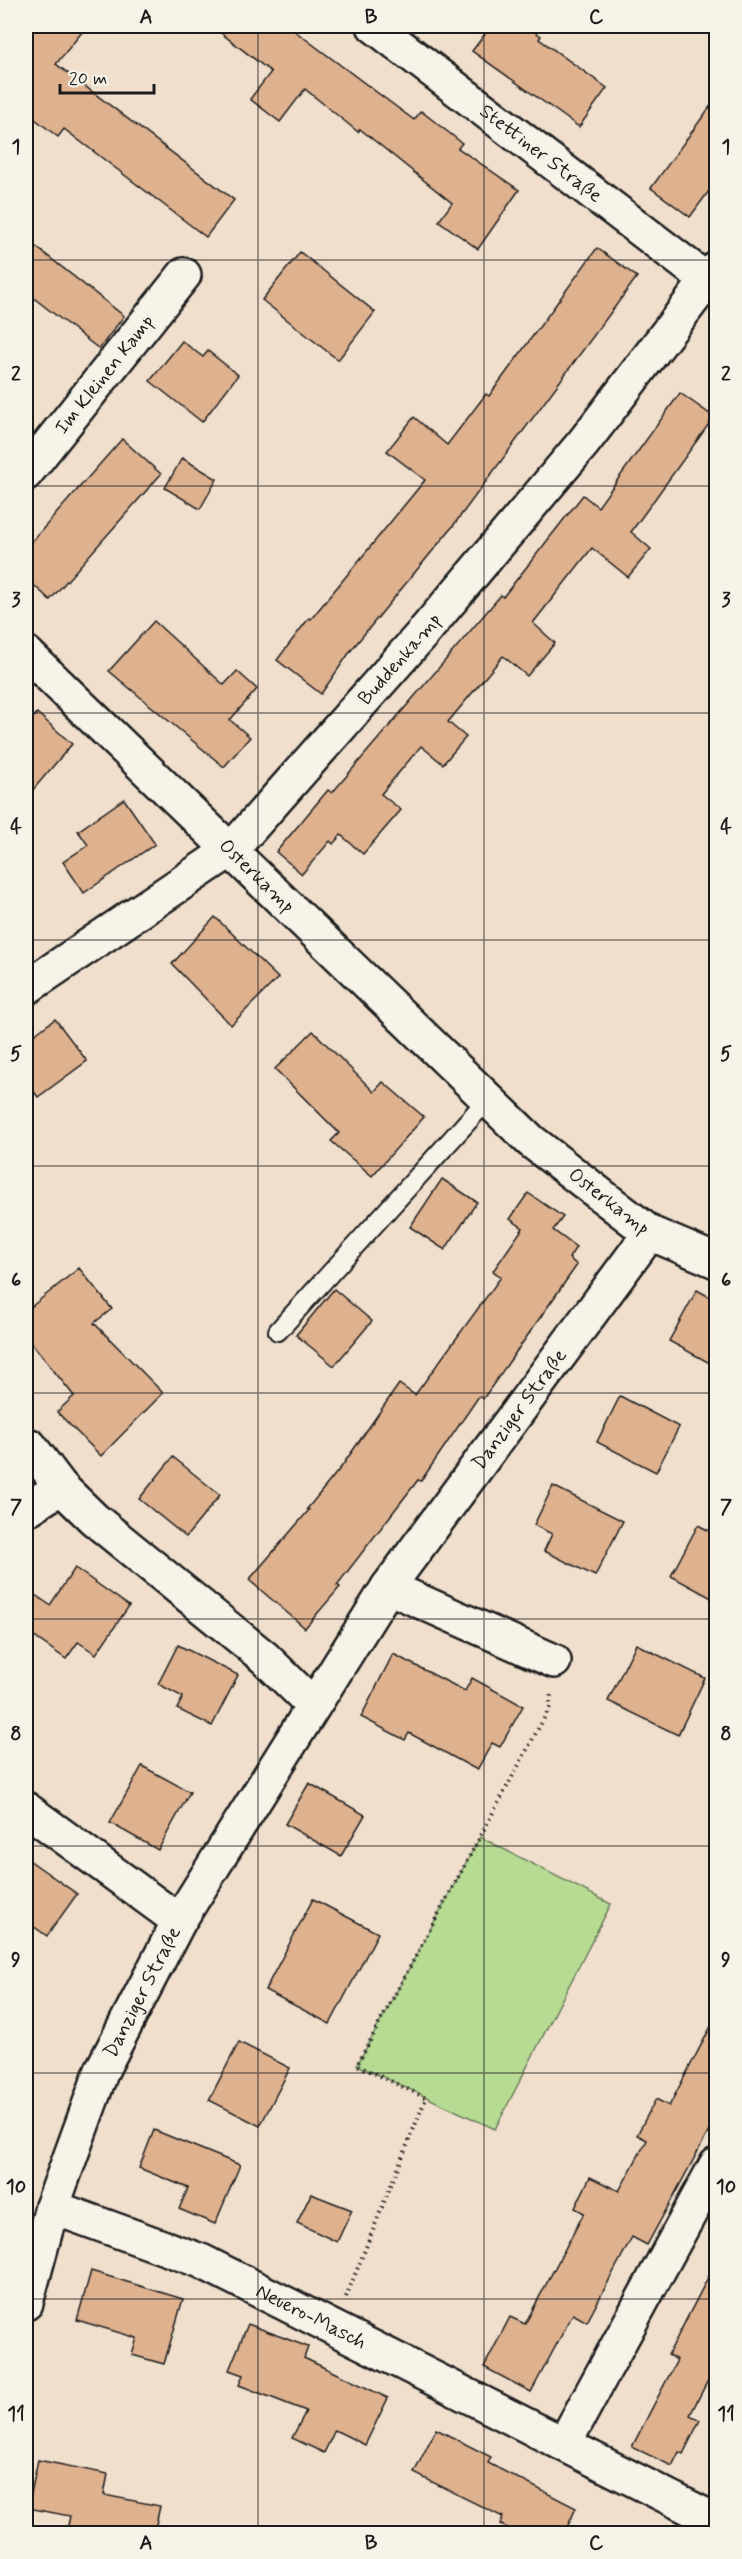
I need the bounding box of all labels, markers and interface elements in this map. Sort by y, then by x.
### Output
text: A [139,4,153,31]
text: B [365,4,378,31]
text: C [589,4,604,31]
scale bar [60,57,154,95]
text: 20 m [69,67,107,91]
street label: Stettiner Straße [474,98,608,209]
text: 1 [12,134,20,161]
text: 1 [722,134,730,161]
street label: Im Kleinen Kamp [49,309,161,440]
text: 2 [11,361,21,388]
text: 2 [721,361,731,388]
text: 3 [11,587,21,614]
text: 3 [721,587,731,614]
street label: Buddenkamp [352,607,448,711]
text: 4 [10,814,22,841]
text: 4 [720,814,732,841]
street label: Osterkamp [213,833,301,919]
text: 5 [10,1041,22,1068]
text: 5 [720,1041,732,1068]
street label: Osterkamp [563,1161,656,1242]
text: 6 [11,1267,21,1294]
text: 6 [721,1267,731,1294]
street label: Danziger Straße [466,1343,573,1475]
text: 7 [10,1494,22,1521]
text: 7 [720,1494,732,1521]
text: 8 [10,1721,22,1748]
text: 8 [720,1721,732,1748]
street label: Danziger Straße [97,1922,187,2062]
text: 9 [11,1947,21,1974]
text: 9 [721,1947,731,1974]
text: 10 [6,2174,26,2201]
text: 10 [716,2174,736,2201]
street label: Neuero-Masch [251,2277,371,2356]
text: 11 [7,2401,25,2428]
text: 11 [717,2401,735,2428]
text: A [139,2530,153,2557]
text: B [365,2530,378,2557]
text: C [589,2530,604,2557]

